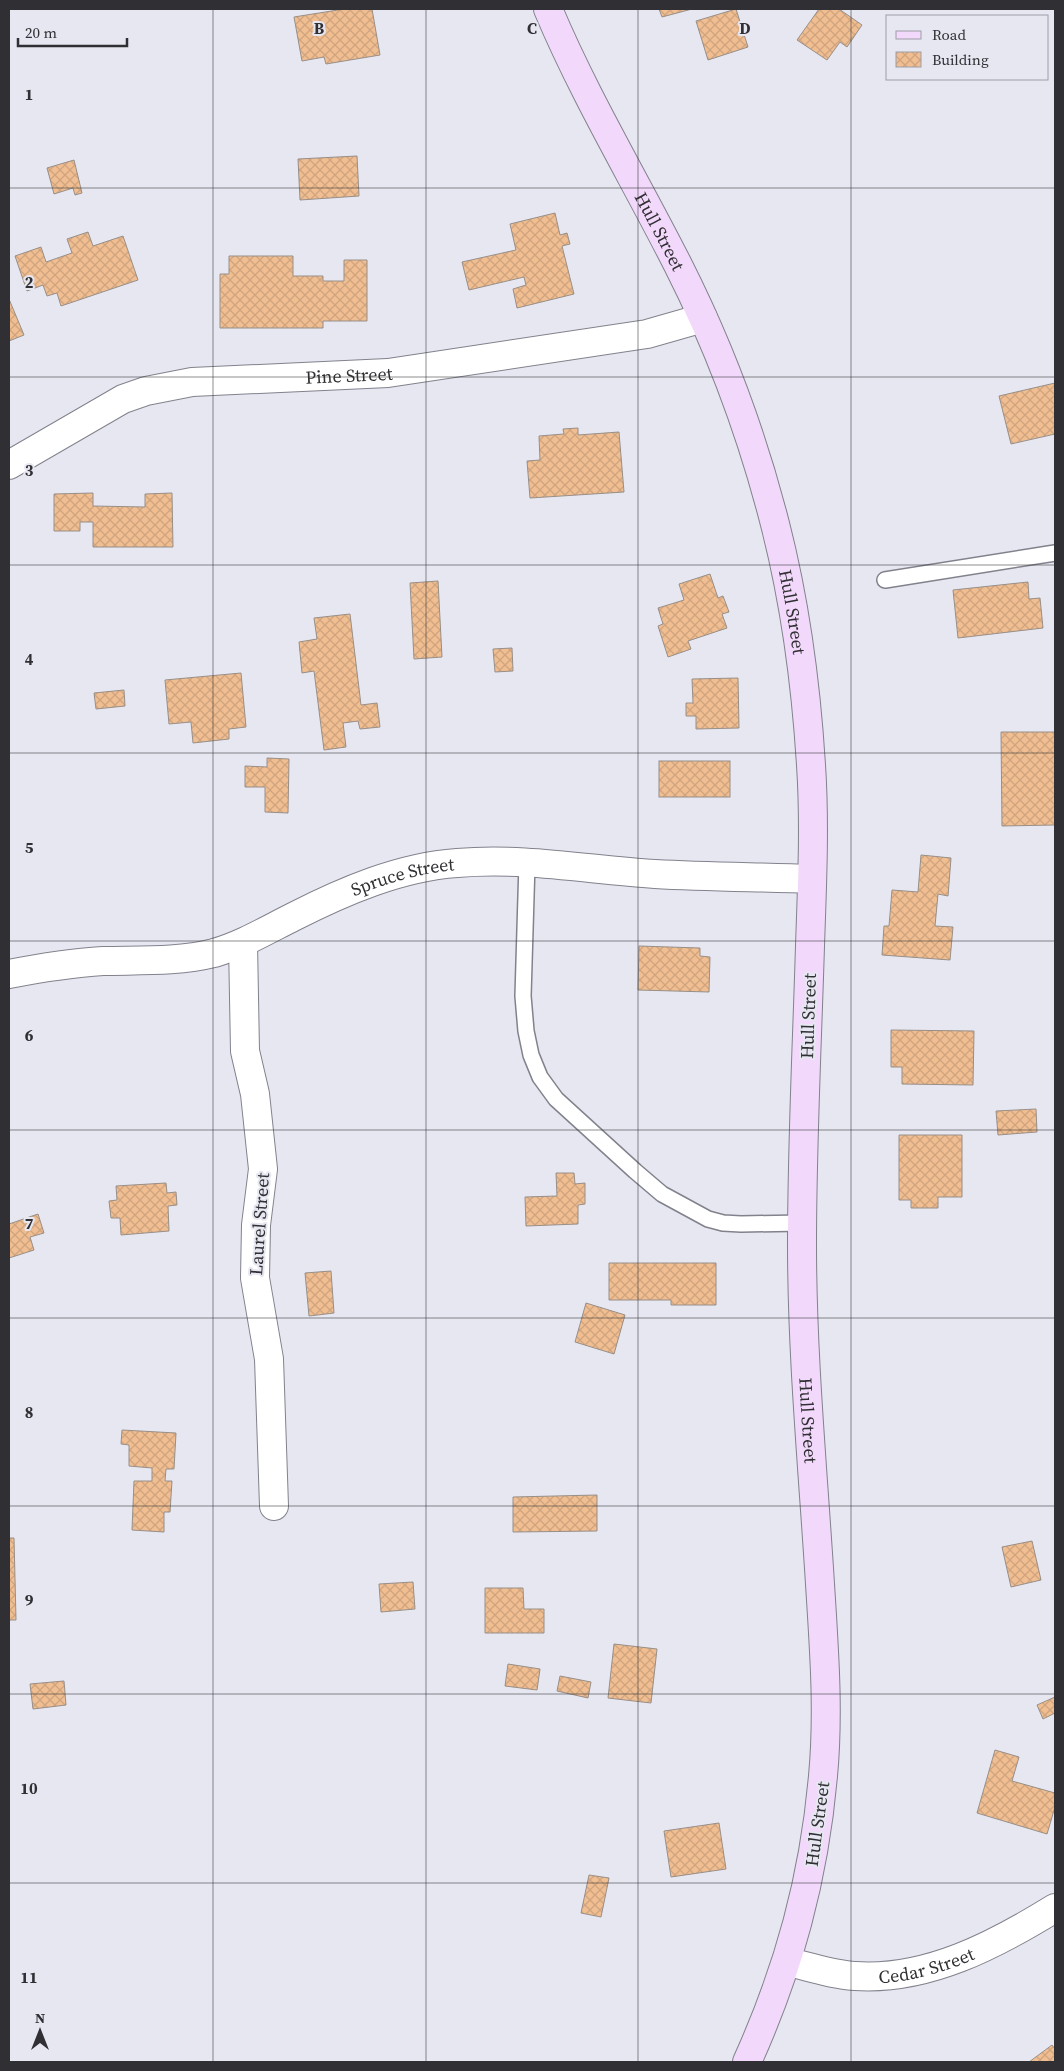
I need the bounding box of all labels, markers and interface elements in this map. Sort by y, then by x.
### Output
scale bar [18,15,126,47]
legend [886,15,1049,80]
text: B [314,17,325,39]
text: C [527,17,537,39]
text: D [739,17,751,39]
text: 20 m [25,22,57,43]
text: Road [932,24,966,45]
text: Building [932,49,989,70]
text: 1 [25,83,33,105]
street label: Hull Street [629,187,691,275]
text: 2 [25,271,34,293]
street label: Pine Street [305,360,394,389]
text: 3 [25,459,34,481]
street label: Hull Street [773,567,813,656]
text: 4 [25,648,34,670]
text: 5 [25,836,34,858]
street label: Spruce Street [347,851,455,901]
street label: Hull Street [794,973,822,1059]
text: 6 [25,1024,34,1046]
street label: Laurel Street [243,1172,275,1276]
text: 7 [25,1212,34,1234]
street label: Hull Street [794,1377,824,1464]
text: 8 [25,1401,33,1423]
text: 9 [25,1589,34,1611]
text: 10 [20,1777,38,1799]
street label: Hull Street [799,1780,835,1868]
street label: Cedar Street [878,1941,978,1989]
text: 11 [20,1966,38,1988]
north arrow [15,2006,65,2056]
text: N [35,2008,45,2028]

